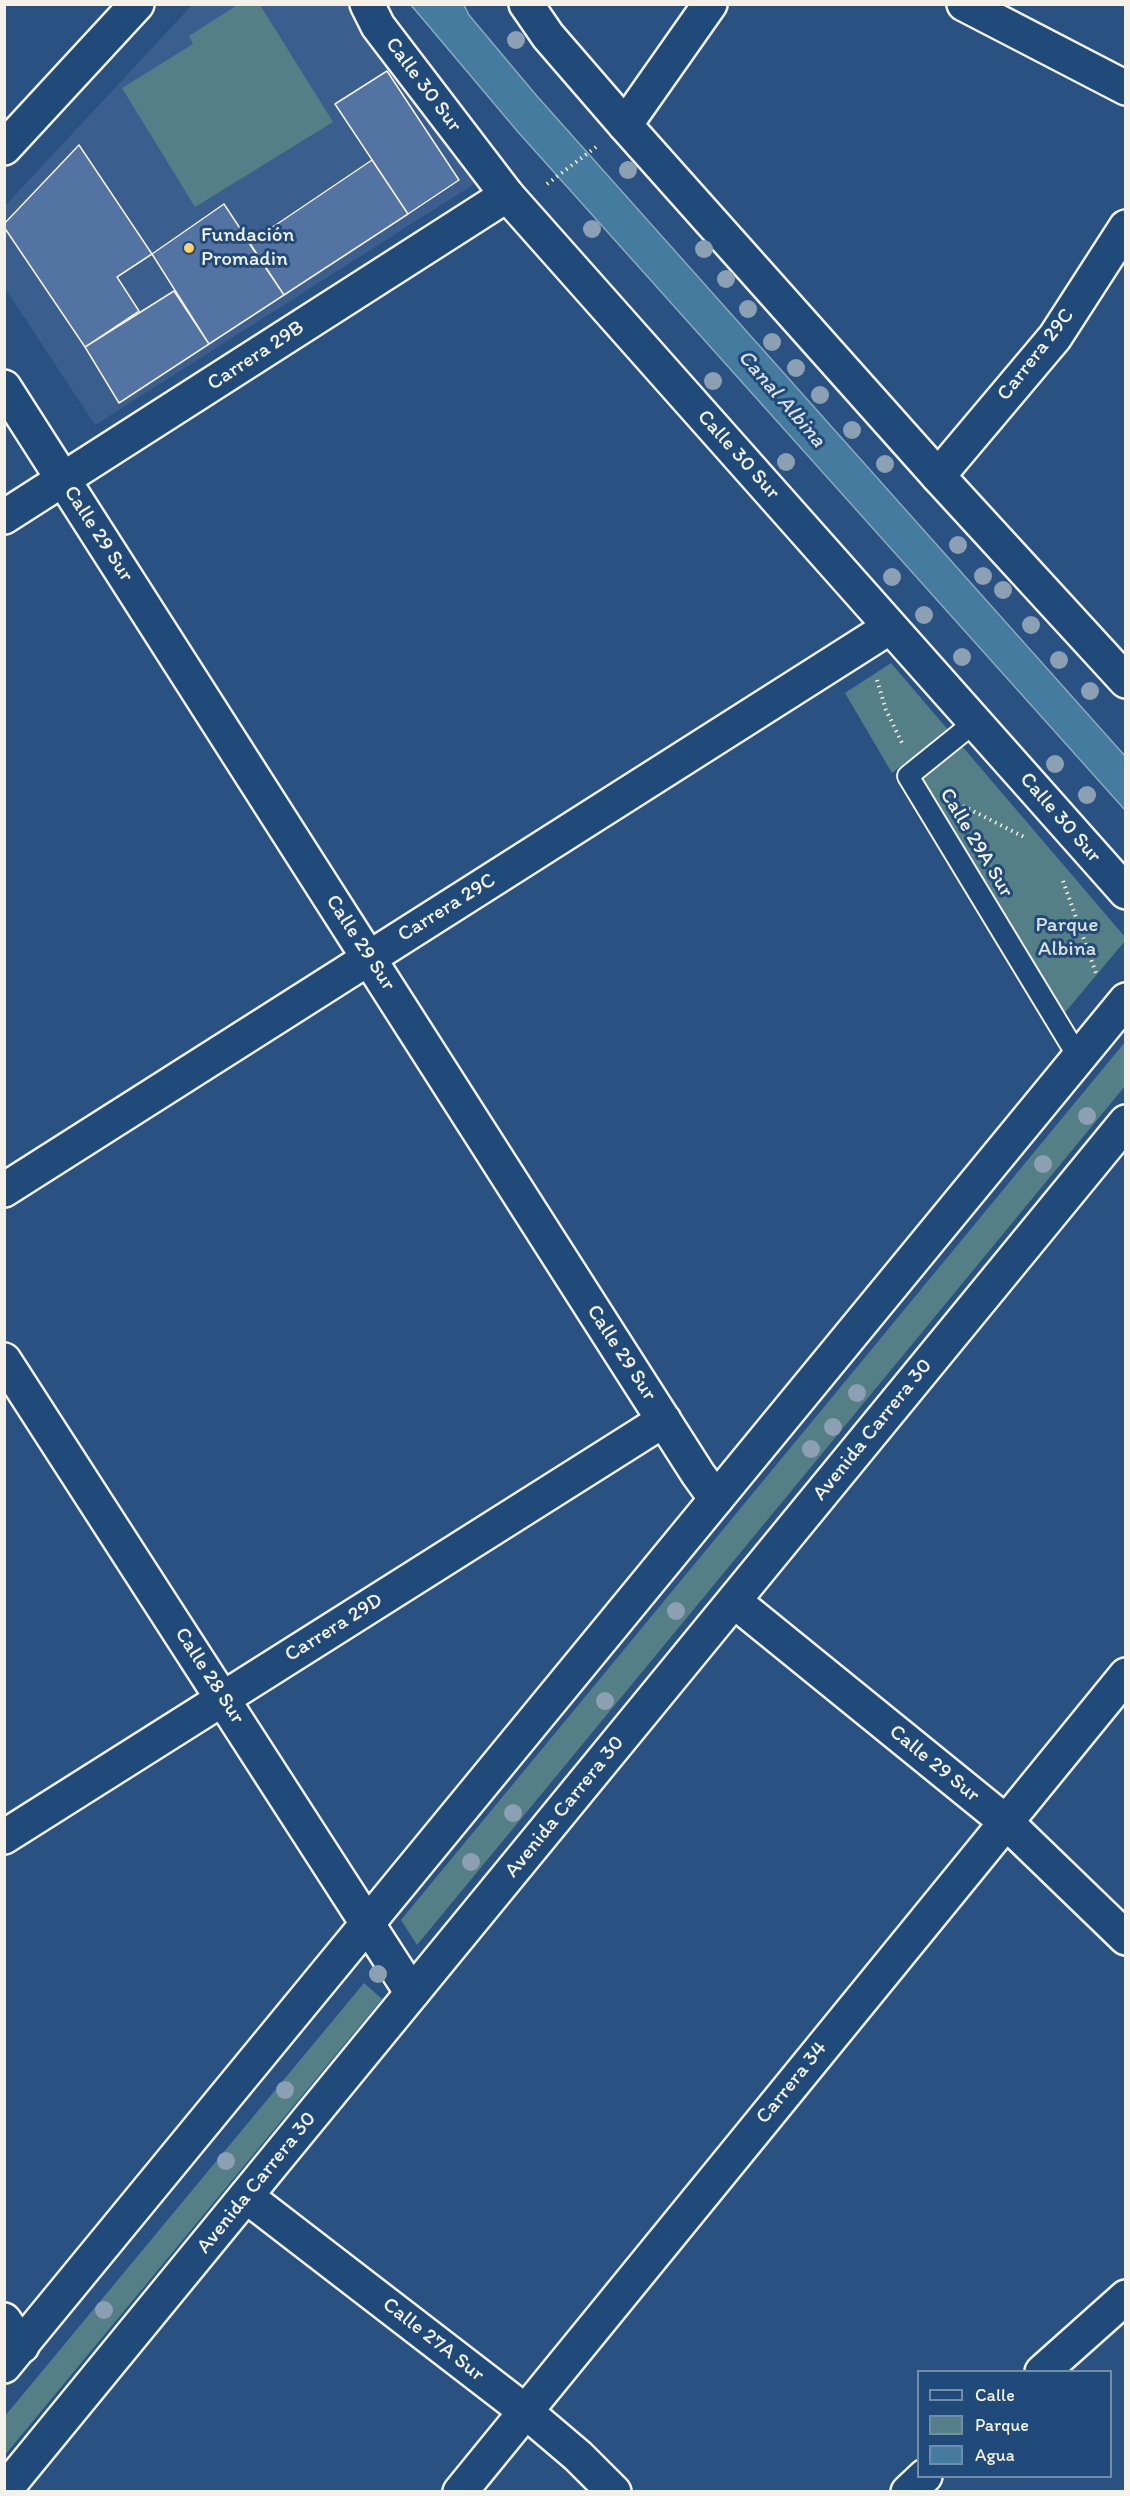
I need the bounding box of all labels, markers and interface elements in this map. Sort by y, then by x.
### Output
street label: Calle 30 Sur [379,33,467,137]
place label: Fundación Promadin [201,223,294,273]
marker: Fundación Promadin [182,241,196,255]
street label: Carrera 29C [992,304,1080,406]
street label: Carrera 29B [203,315,309,397]
water label: Canal Albina [731,345,831,453]
street label: Calle 30 Sur [691,405,785,505]
street label: Calle 29 Sur [58,481,138,587]
street label: Calle 30 Sur [1014,768,1106,868]
street label: Calle 29A Sur [934,784,1018,902]
street label: Carrera 29C [394,868,500,948]
street label: Calle 29 Sur [320,890,400,996]
park label: Parque Albina [1036,913,1098,963]
street label: Calle 29 Sur [581,1300,661,1406]
street label: Avenida Carrera 30 [808,1354,938,1506]
street label: Carrera 29D [280,1588,388,1668]
street label: Calle 28 Sur [168,1623,250,1729]
street label: Calle 29 Sur [884,1720,984,1808]
street label: Avenida Carrera 30 [500,1731,630,1883]
street label: Carrera 34 [751,2037,833,2129]
street label: Avenida Carrera 30 [192,2107,322,2259]
street label: Calle 27A Sur [377,2292,489,2388]
legend [917,2370,1112,2478]
text: Calle [975,2384,1015,2406]
text: Parque [975,2414,1029,2436]
text: Agua [975,2444,1015,2466]

